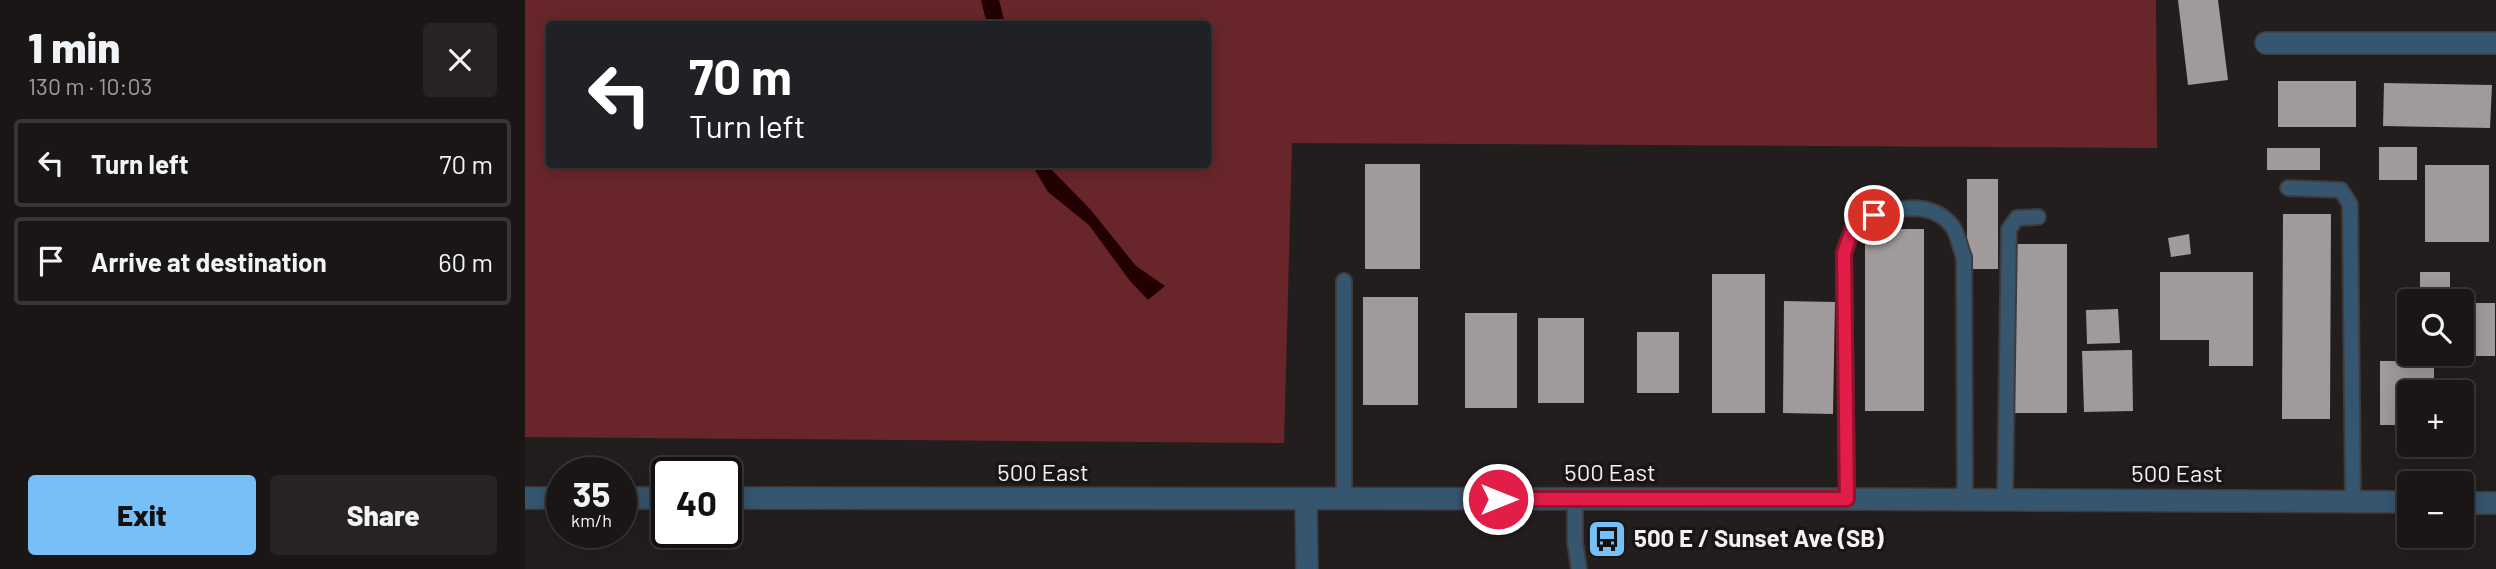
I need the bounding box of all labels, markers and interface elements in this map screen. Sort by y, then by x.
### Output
text: 1 min [28,21,120,71]
button: close [423,23,497,97]
text: 70 m [689,46,792,105]
icon: left [574,49,665,140]
text: 130 m · 10:03 [28,72,152,100]
text: Turn left [689,106,806,144]
icon: left [32,144,70,182]
text: Turn left [91,148,189,179]
text: 70 m [439,148,493,179]
pin [1844,185,1904,245]
icon: arrive [1855,196,1893,234]
icon: arrive [32,242,70,280]
text: Arrive at destination [91,246,327,277]
text: 60 m [438,246,493,277]
map controls [2397,289,2474,548]
button: search [2397,289,2474,366]
button: + [2397,380,2474,457]
speed limit sign: 40 [651,457,742,548]
street label: 500 East [997,457,1089,486]
street label: 500 East [1564,457,1656,486]
street label: 500 East [2131,458,2223,487]
position arrow [1461,462,1535,536]
button: − [2397,471,2474,548]
text: 35 [573,472,610,514]
button: Exit [28,475,256,555]
button: Share [270,475,497,555]
text: km/h [571,509,612,531]
bus stop icon: 500 E / Sunset Ave (SB) [1586,518,1628,560]
place label: 500 E / Sunset Ave (SB) [1634,523,1884,552]

